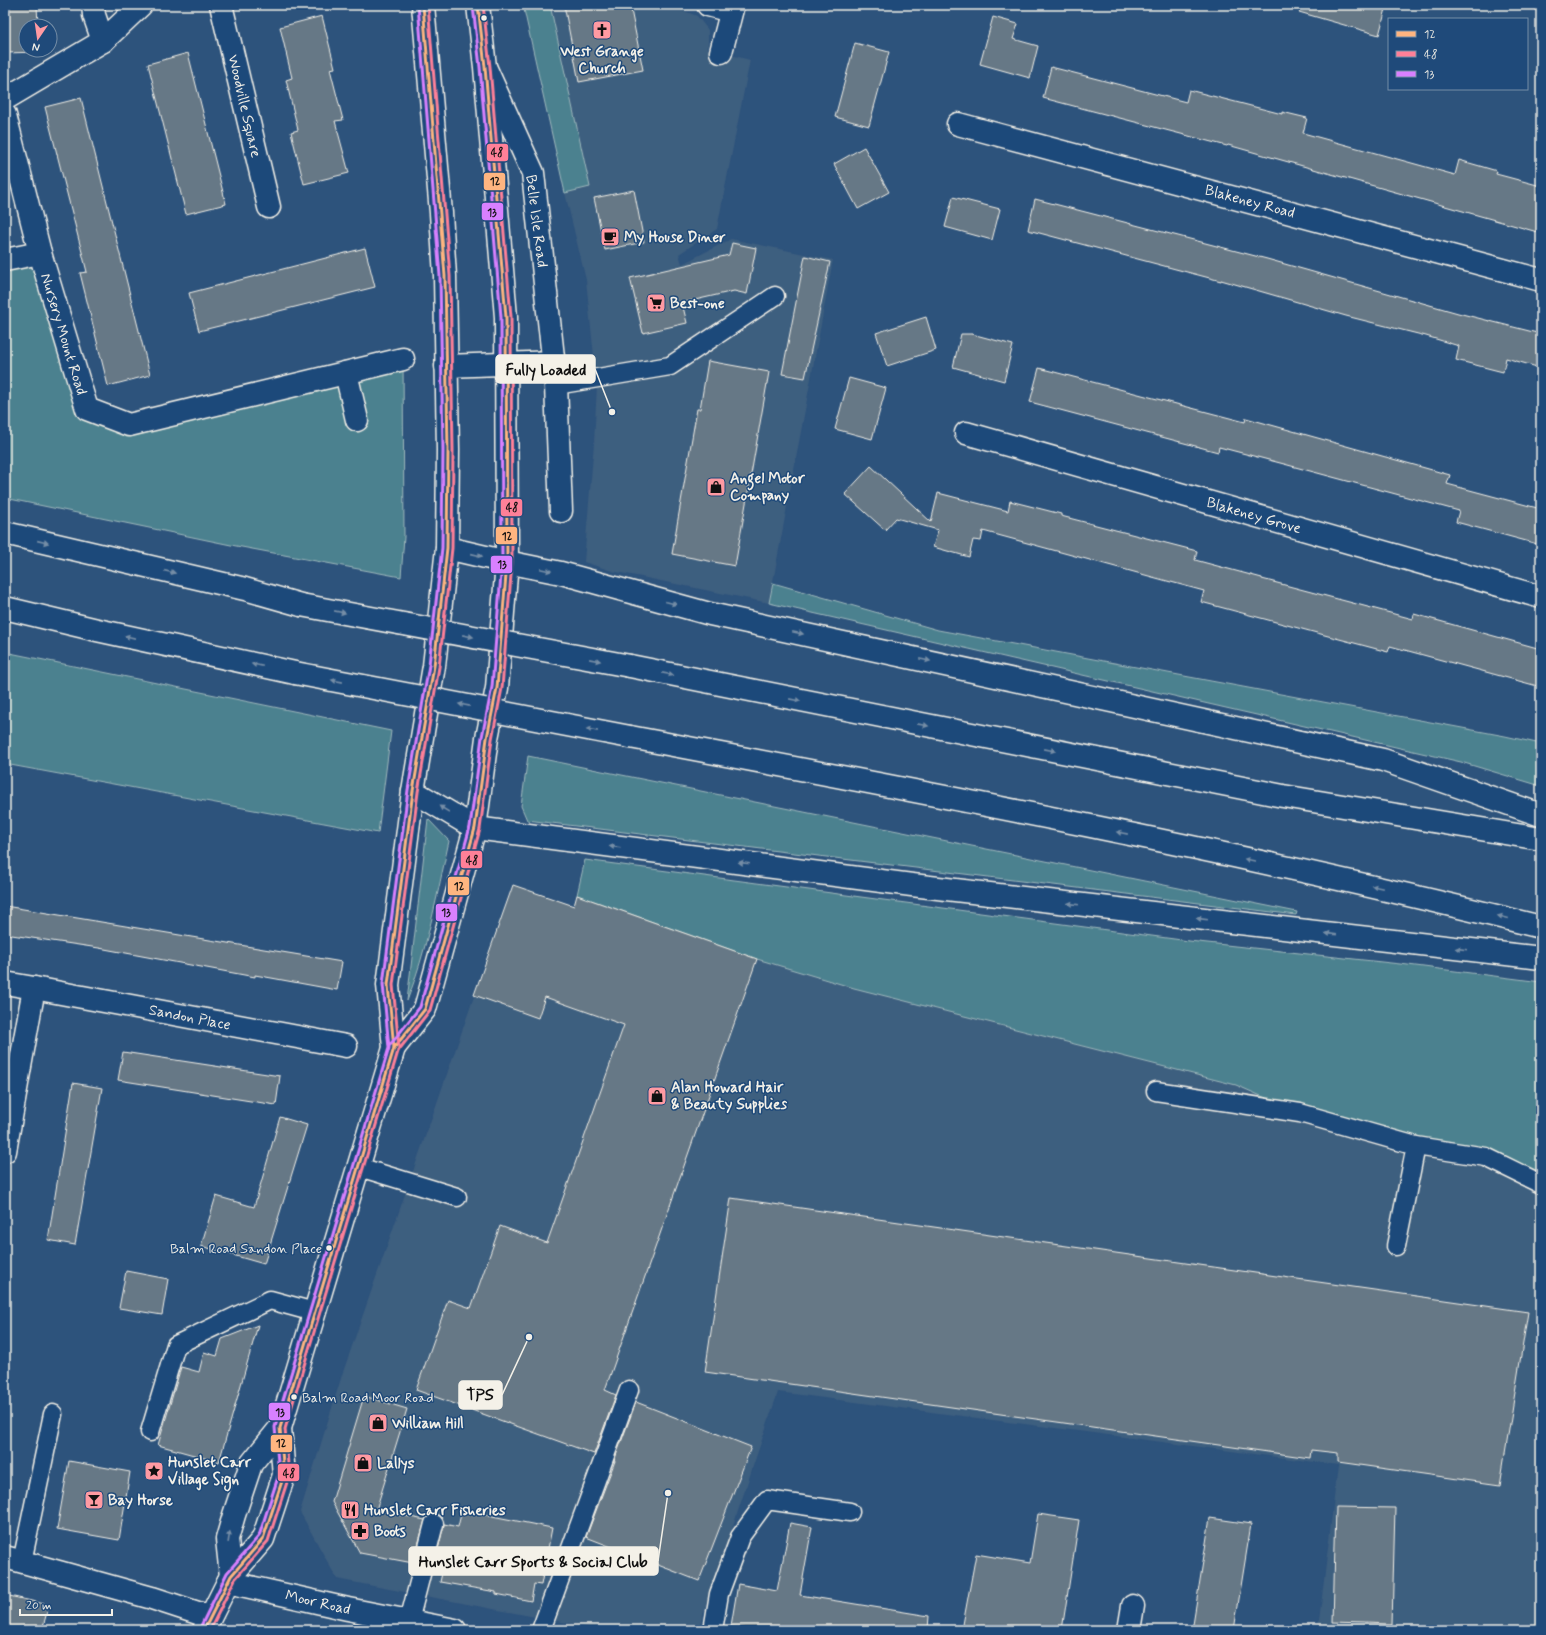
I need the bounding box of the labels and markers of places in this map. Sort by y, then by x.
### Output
unlabelled marker [479,13,489,23]
church icon: West Grange Church [591,19,613,41]
place label: West Grange Church [559,42,644,79]
cafe icon: My House Diner [599,226,621,248]
place label: My House Diner [624,228,726,248]
supermarket icon: Best-one [645,292,667,314]
place label: Best-one [670,294,725,314]
callout: Fully Loaded [496,355,595,383]
place label: Angel Motor Company [730,469,806,506]
shop icon: Angel Motor Company [705,476,727,498]
place label: Alan Howard Hair & Beauty Supplies [671,1078,787,1115]
shop icon: Alan Howard Hair & Beauty Supplies [646,1085,668,1107]
place label: Balm Road Sandon Place [170,1240,322,1258]
marker: Balm Road Sandon Place [324,1243,334,1253]
callout: TPS [459,1381,502,1409]
place label: Balm Road Moor Road [302,1389,434,1407]
marker: Balm Road Moor Road [289,1392,299,1402]
shop icon: William Hill [367,1412,389,1434]
place label: William Hill [391,1414,464,1434]
shop icon: Lallys [352,1452,374,1474]
place label: Hunslet Carr Village Sign [168,1453,252,1492]
place label: Lallys [377,1454,415,1474]
place icon: Hunslet Carr Village Sign [143,1460,165,1482]
bar icon: Bay Horse [83,1489,105,1511]
place label: Bay Horse [108,1491,173,1511]
restaurant icon: Hunslet Carr Fisheries [339,1499,361,1521]
place label: Hunslet Carr Fisheries [364,1501,506,1521]
pharmacy icon: Boots [349,1520,371,1542]
place label: Boots [374,1522,406,1542]
callout: Hunslet Carr Sports & Social Club [409,1547,658,1575]

